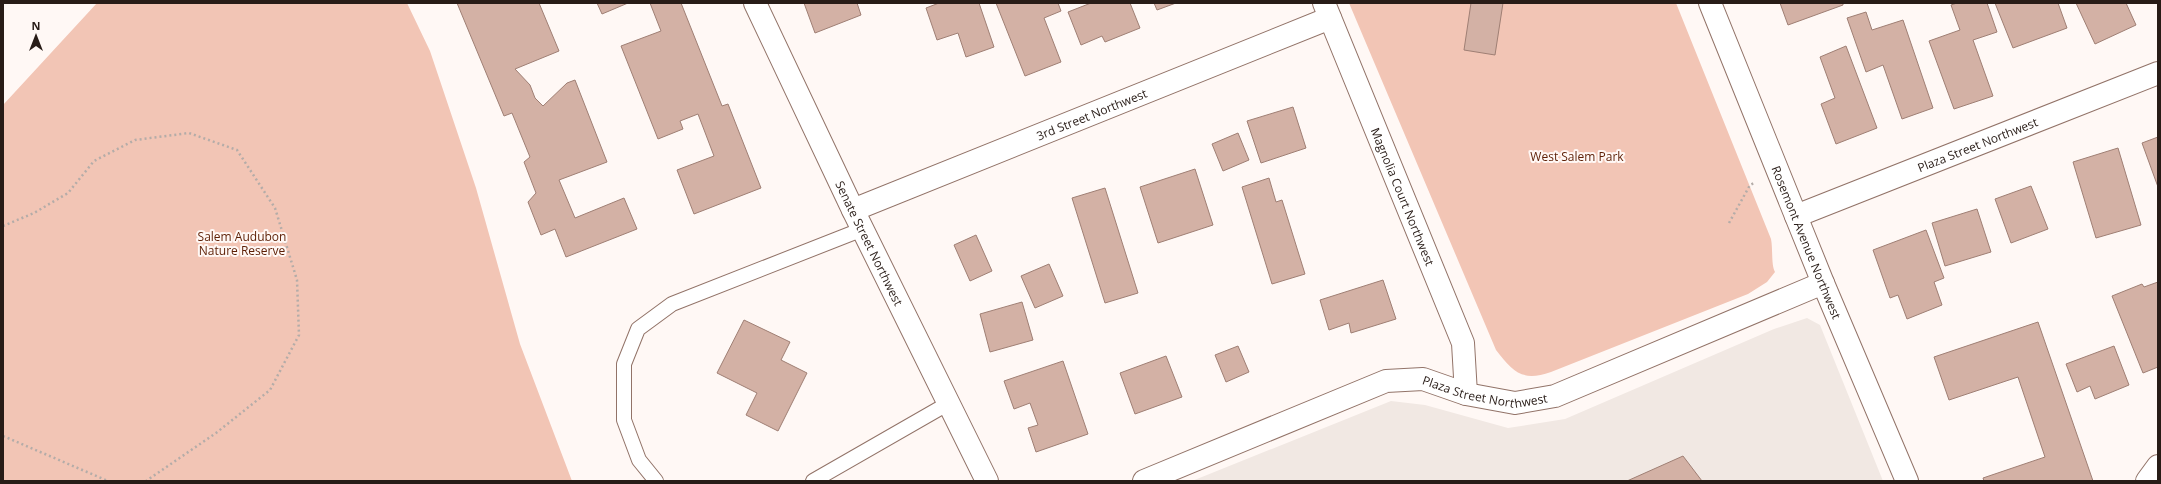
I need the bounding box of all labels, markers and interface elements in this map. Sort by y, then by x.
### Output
north arrow [16,16,56,56]
text: N [32,18,40,33]
street label: 3rd Street Northwest [1034,84,1149,144]
street label: Plaza Street Northwest [1915,113,2040,176]
street label: Magnolia Court Northwest [1367,125,1439,268]
park label: West Salem Park [1530,148,1624,165]
street label: Rosemont Avenue Northwest [1768,163,1846,321]
street label: Senate Street Northwest [832,178,907,308]
park label: Salem Audubon Nature Reserve [198,228,286,259]
street label: Plaza Street Northwest [1420,371,1549,411]

